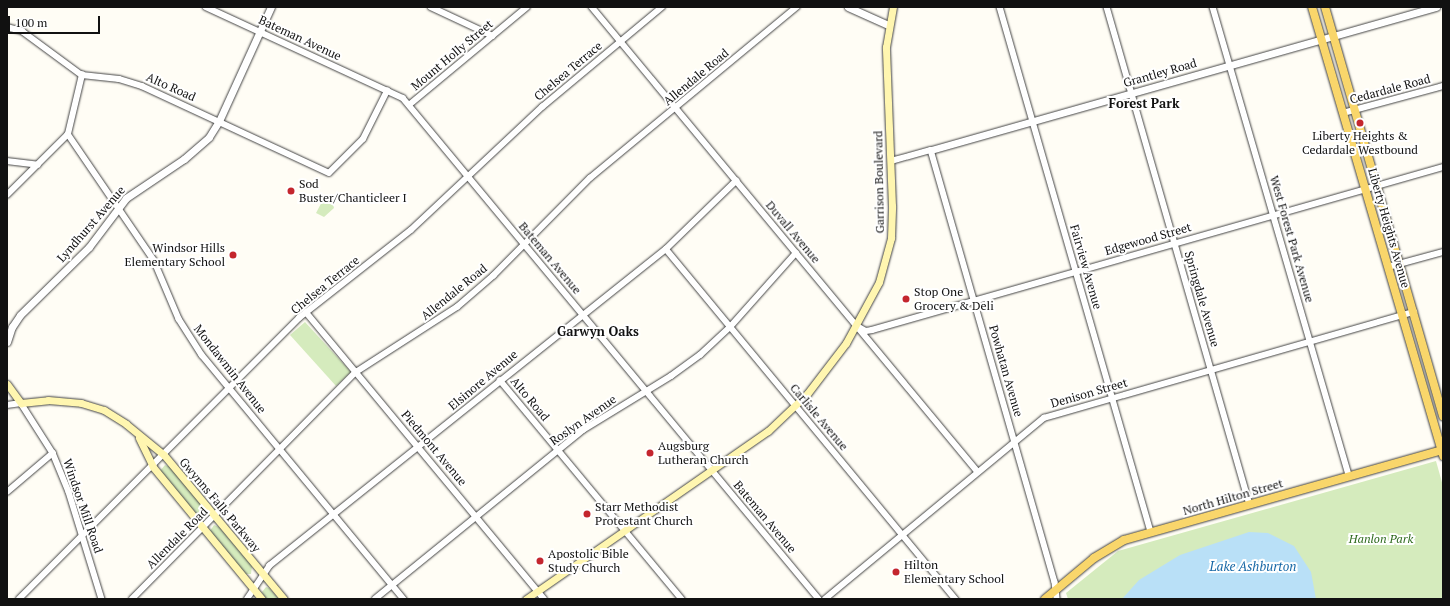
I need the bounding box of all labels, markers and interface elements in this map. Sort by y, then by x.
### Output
scale bar [10,8,102,34]
street label: Bateman Avenue [256,13,344,63]
text: 100 m [15,15,47,30]
street label: Mount Holly Street [408,17,496,93]
street label: Chelsea Terrace [531,38,605,104]
street label: Allendale Road [660,46,732,108]
street label: Grantley Road [1122,56,1198,90]
street label: Alto Road [144,70,198,104]
street label: Cedardale Road [1348,71,1432,107]
district label: Forest Park [1108,95,1180,111]
marker: Liberty Heights & Cedardale Westbound [1355,118,1365,128]
place label: Liberty Heights & Cedardale Westbound [1302,129,1418,157]
street label: Garrison Boulevard [871,130,887,234]
street label: Liberty Heights Avenue [1365,166,1413,290]
street label: West Forest Park Avenue [1267,174,1317,304]
place label: Sod Buster/Chanticleer I [299,177,407,205]
street label: Lyndhurst Avenue [54,183,128,265]
marker: Sod Buster/Chanticleer I [286,186,296,196]
street label: Duvall Avenue [763,198,823,266]
street label: Bateman Avenue [516,219,584,297]
street label: Edgewood Street [1103,220,1193,258]
street label: Fairview Avenue [1067,223,1105,311]
place label: Windsor Hills Elementary School [125,241,225,269]
street label: Springdale Avenue [1181,249,1223,349]
marker: Windsor Hills Elementary School [228,250,238,260]
street label: Chelsea Terrace [288,253,362,317]
street label: Allendale Road [418,261,490,323]
place label: Stop One Grocery & Deli [914,285,994,313]
marker: Stop One Grocery & Deli [901,294,911,304]
street label: Mondawmin Avenue [191,322,269,416]
district label: Garwyn Oaks [557,323,639,339]
street label: Powhatan Avenue [986,323,1026,419]
street label: Elsinore Avenue [445,347,521,413]
street label: Alto Road [508,374,552,424]
street label: Denison Street [1049,375,1129,411]
street label: Carlisle Avenue [787,381,851,453]
street label: Roslyn Avenue [547,392,619,448]
street label: Piedmont Avenue [398,407,470,489]
place label: Augsburg Lutheran Church [658,439,749,467]
marker: Augsburg Lutheran Church [645,448,655,458]
street label: Gwynns Falls Parkway [176,455,264,555]
street label: Windsor Mill Road [60,457,106,555]
street label: North Hilton Street [1181,476,1285,518]
street label: Bateman Avenue [731,478,799,556]
place label: Starr Methodist Protestant Church [595,500,693,528]
street label: Allendale Road [143,504,211,572]
marker: Starr Methodist Protestant Church [582,509,592,519]
park label: Hanlon Park [1349,532,1413,546]
place label: Apostolic Bible Study Church [548,547,629,575]
marker: Apostolic Bible Study Church [535,556,545,566]
place label: Hilton Elementary School [904,558,1004,586]
water label: Lake Ashburton [1209,558,1297,574]
marker: Hilton Elementary School [891,567,901,577]

